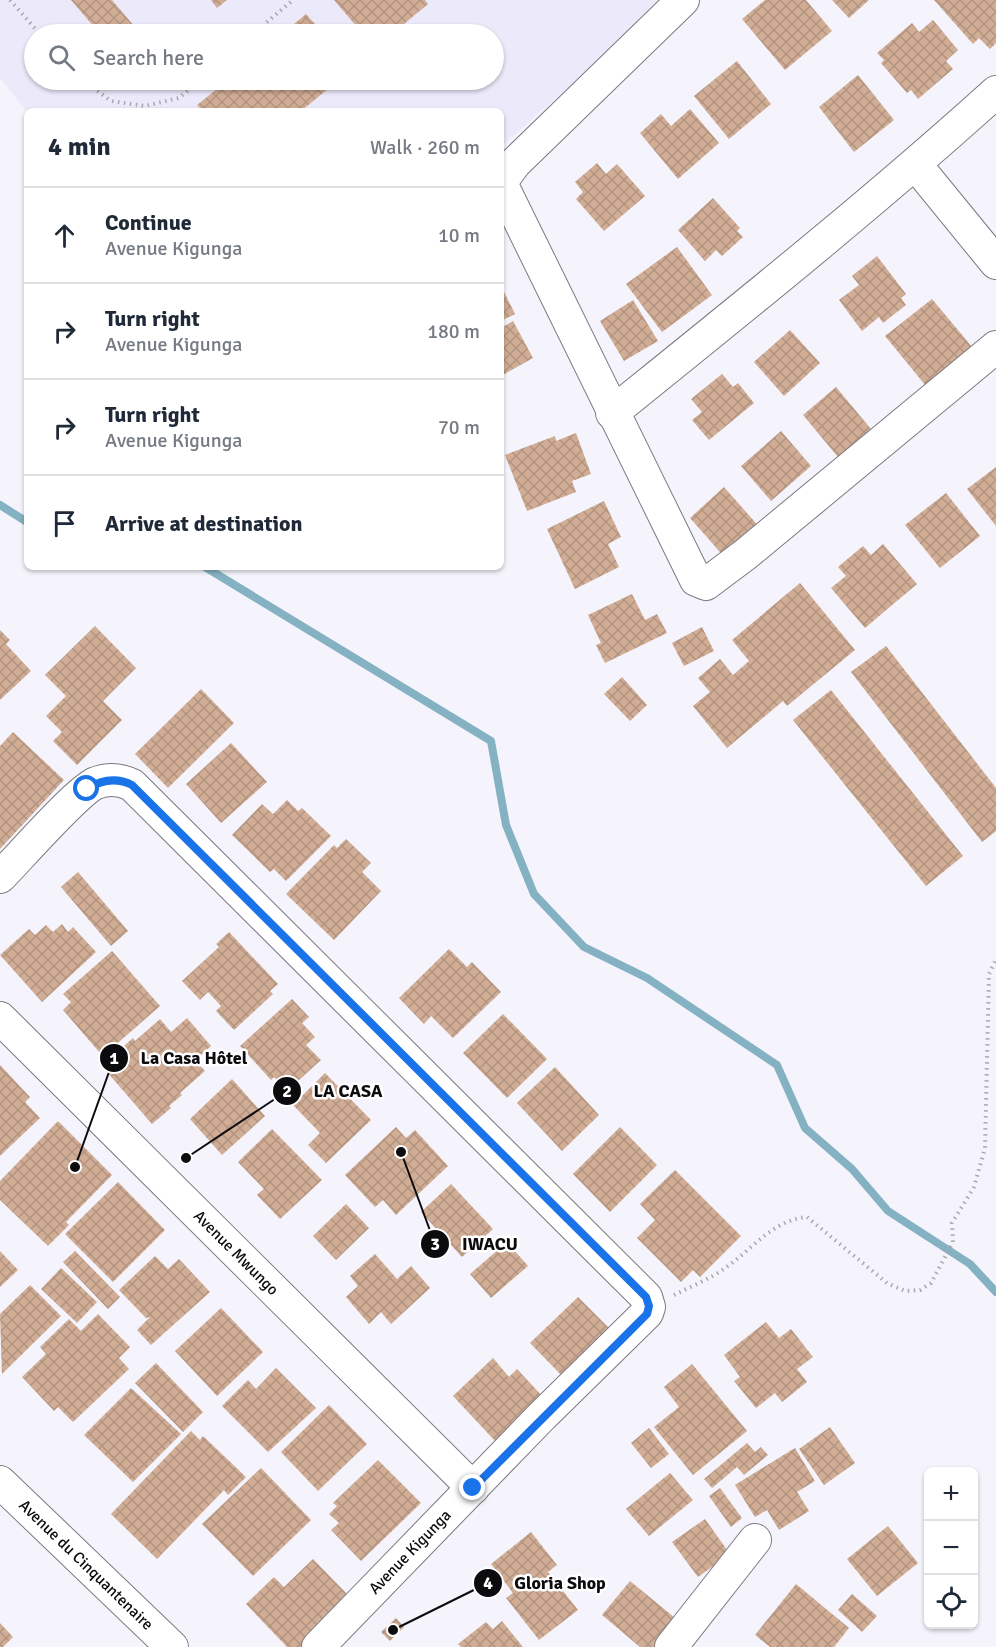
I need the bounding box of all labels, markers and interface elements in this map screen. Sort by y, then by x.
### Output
search box [24,24,504,90]
icon: search [45,41,78,74]
text: Search here [93,44,204,71]
text: 4 min [48,131,111,163]
text: Walk · 260 m [370,135,480,160]
text: Continue [105,209,192,236]
icon: ahead [48,219,81,252]
text: 10 m [438,223,480,248]
text: Avenue Kigunga [105,236,242,261]
text: Turn right [105,305,200,332]
icon: right [48,315,81,348]
text: 180 m [427,319,480,344]
text: Avenue Kigunga [105,332,242,357]
text: Turn right [105,401,200,428]
icon: right [48,411,81,444]
text: 70 m [438,415,480,440]
text: Avenue Kigunga [105,428,242,453]
icon: arrive [48,507,81,540]
text: Arrive at destination [105,510,302,537]
route start [73,775,99,801]
callout: La Casa Hôtel [99,1040,260,1076]
text: 1 [109,1047,119,1069]
text: La Casa Hôtel [141,1047,248,1069]
callout: LA CASA [272,1073,395,1109]
text: 2 [282,1080,292,1102]
text: LA CASA [314,1080,383,1102]
street label: Avenue Mwungo [189,1206,283,1300]
callout: IWACU [420,1226,530,1262]
text: 3 [430,1233,440,1255]
text: IWACU [462,1233,518,1255]
map controls [924,1467,978,1629]
button: + [924,1467,978,1521]
route end [459,1474,485,1500]
street label: Avenue du Cinquantenaire [15,1496,157,1634]
street label: Avenue Kigunga [365,1506,455,1598]
button: − [924,1521,978,1575]
callout: Gloria Shop [473,1565,618,1601]
text: 4 [483,1572,493,1594]
text: Gloria Shop [514,1572,606,1594]
button: locate [924,1575,978,1629]

